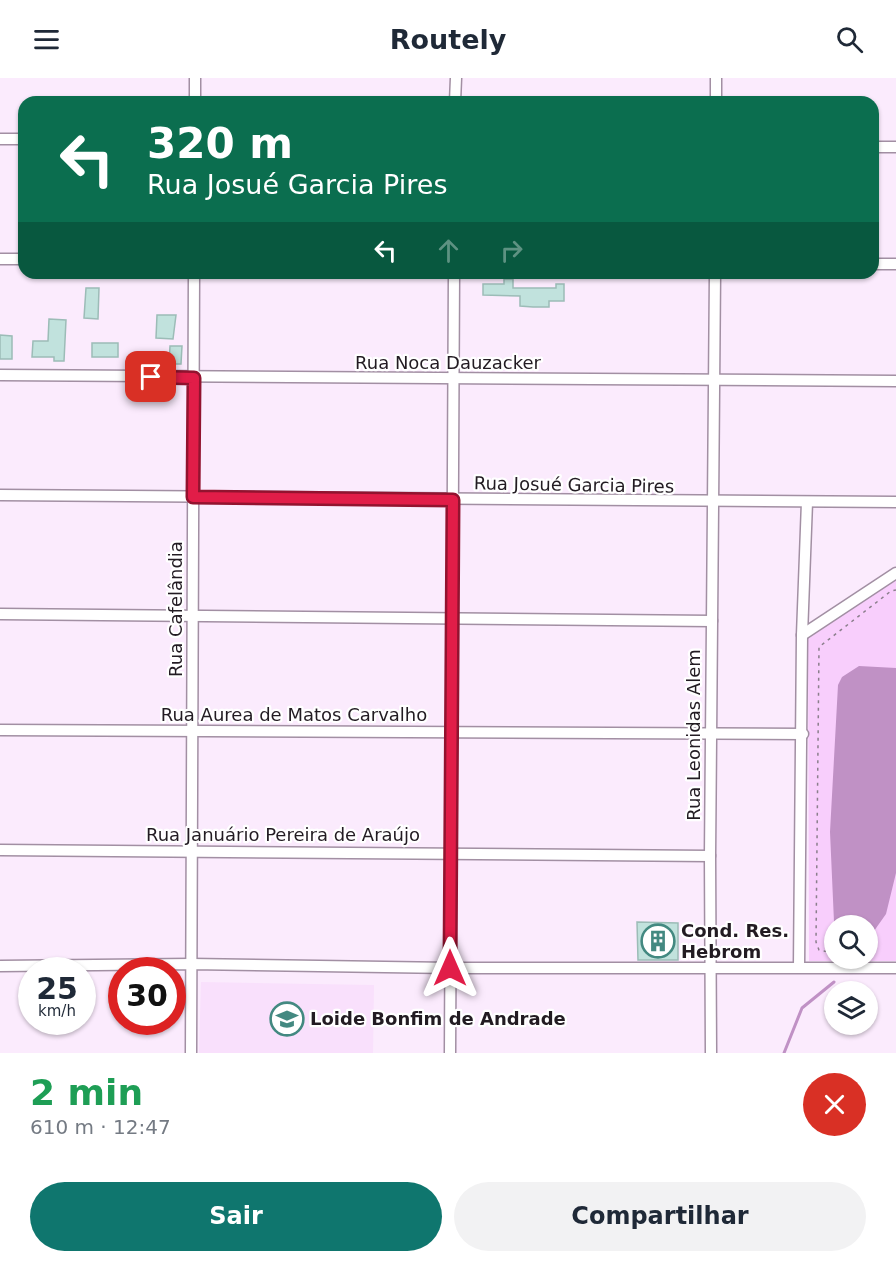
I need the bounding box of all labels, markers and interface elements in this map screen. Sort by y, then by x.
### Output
icon: menu [30,23,63,56]
icon: search [833,23,866,56]
text: Routely [390,24,506,55]
text: 320 m [147,119,293,168]
icon: left [48,120,126,198]
text: Rua Josué Garcia Pires [147,169,447,200]
icon: left [369,234,402,267]
icon: ahead [432,234,465,267]
icon: right [495,234,528,267]
pin [125,351,176,402]
street label: Rua Noca Dauzacker [355,352,542,373]
icon: arrive [134,360,167,393]
street label: Rua Josué Garcia Pires [474,472,674,497]
street label: Rua Cafelândia [165,541,186,677]
street label: Rua Leonidas Alem [683,649,704,821]
street label: Rua Aurea de Matos Carvalho [161,704,427,725]
street label: Rua Januário Pereira de Araújo [146,824,420,845]
map controls [824,915,878,1035]
button: search [824,915,878,969]
place label: Cond. Res. Hebrom [681,920,789,962]
building icon: Cond. Res. Hebrom [640,923,676,959]
position arrow [418,936,482,1000]
speed limit sign: 30 [108,957,186,1035]
text: 25 [36,971,78,1006]
button: layers [824,981,878,1035]
school or university icon: Loide Bonfim de Andrade [269,1001,305,1037]
text: km/h [38,1002,76,1020]
place label: Loide Bonfim de Andrade [310,1008,566,1029]
text: 2 min [30,1072,143,1113]
button: close [803,1073,866,1136]
text: 610 m · 12:47 [30,1115,171,1139]
button: Sair [30,1182,442,1251]
button: Compartilhar [454,1182,866,1251]

